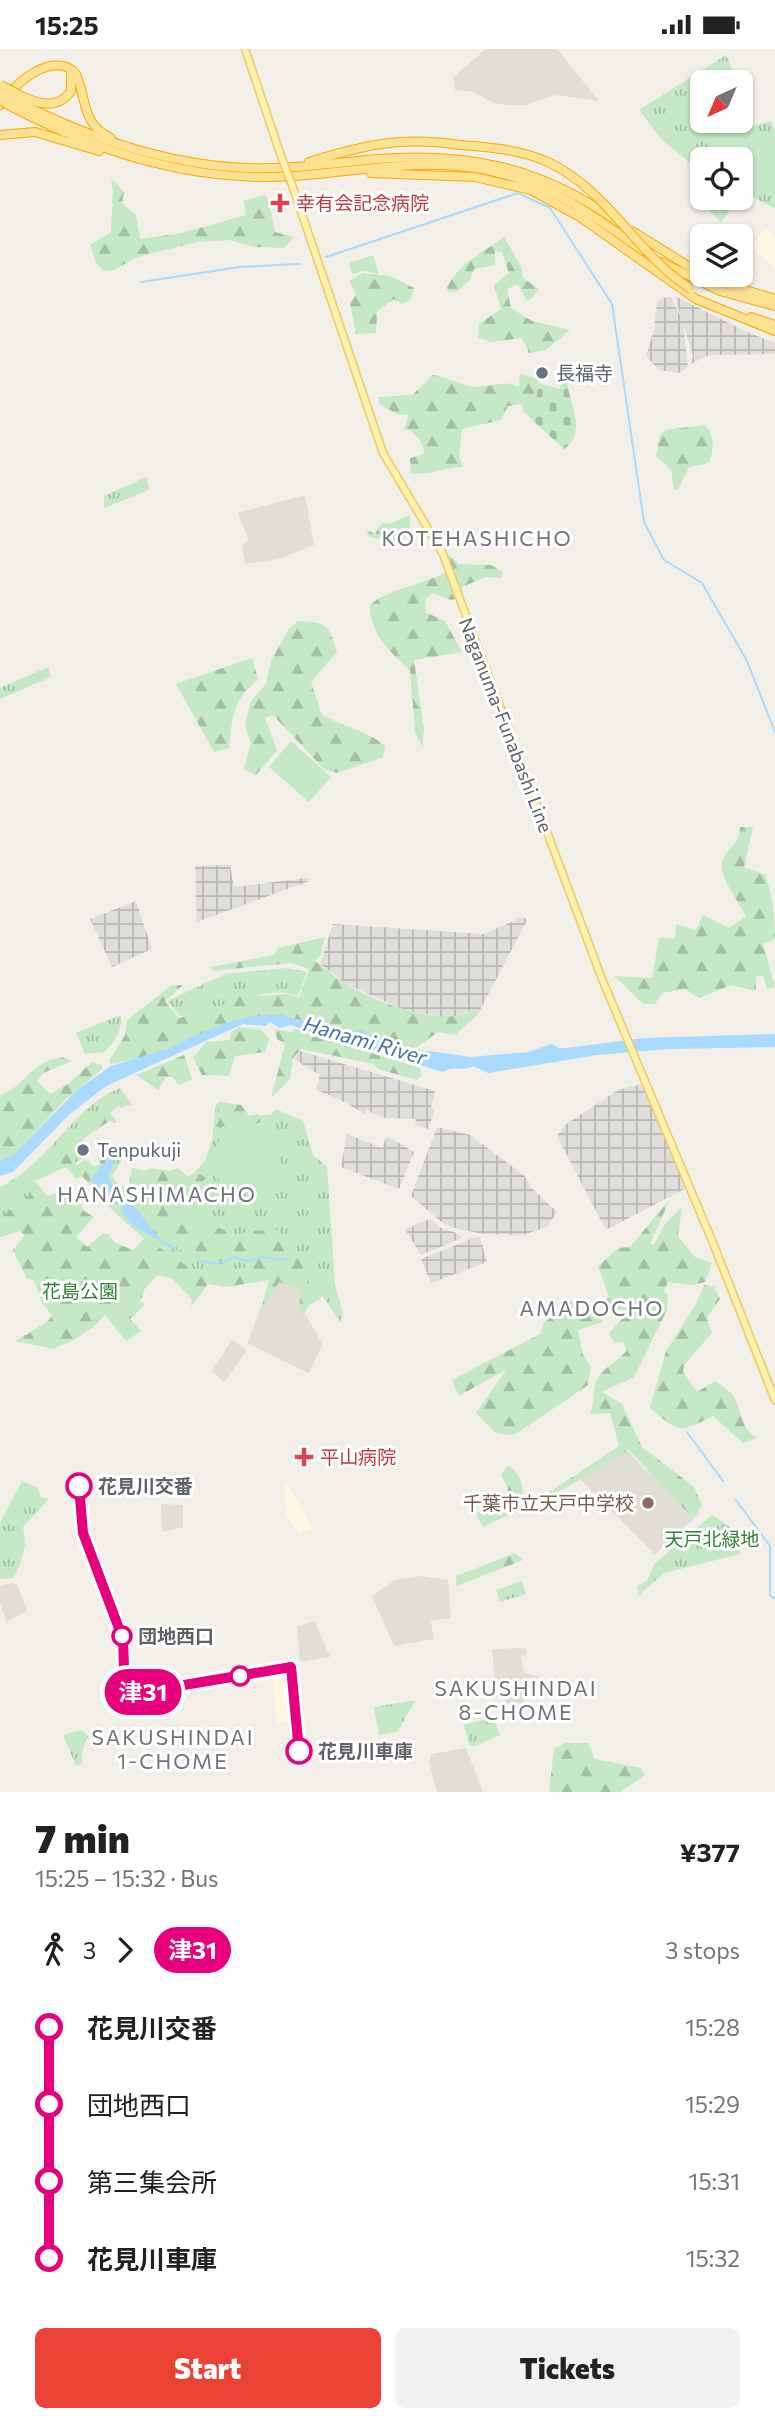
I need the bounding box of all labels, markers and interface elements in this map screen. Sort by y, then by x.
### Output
text: 15:25 [35,9,99,40]
north arrow [690,70,752,133]
map controls [690,70,753,287]
button: locate [690,147,753,210]
place label: 幸有会記念病院 [296,191,429,214]
marker: 幸有会記念病院 [270,193,290,213]
button: layers [690,224,753,287]
place label: 長福寺 [556,361,613,384]
marker: 長福寺 [534,365,550,381]
district label: KOTEHASHICHO [381,525,573,550]
street label: Naganuma-Funabashi Line [455,614,558,836]
water label: Hanami River [301,1010,430,1069]
place label: Tenpukuji [97,1138,181,1161]
marker: Tenpukuji [75,1142,91,1158]
district label: HANASHIMACHO [57,1181,257,1206]
park label: 花島公園 [42,1279,118,1302]
district label: AMADOCHO [520,1295,665,1320]
place label: 平山病院 [320,1445,396,1468]
marker: 平山病院 [294,1447,314,1467]
marker: 花見川交番 [66,1473,92,1499]
place label: 花見川交番 [98,1474,193,1497]
place label: 千葉市立天戸中学校 [463,1491,634,1514]
marker: 千葉市立天戸中学校 [640,1495,656,1511]
park label: 天戸北緑地 [664,1527,760,1550]
place label: 団地西口 [138,1624,214,1647]
marker: 団地西口 [112,1626,132,1646]
unlabelled marker [230,1666,250,1686]
line badge: 津31 [103,1669,183,1715]
district label: SAKUSHINDAI 8-CHOME [434,1675,598,1724]
text: 津31 [119,1677,167,1706]
district label: SAKUSHINDAI 1-CHOME [91,1724,255,1773]
marker: 花見川車庫 [286,1738,312,1764]
place label: 花見川車庫 [318,1739,413,1762]
text: 7 min [35,1814,130,1861]
text: ¥377 [680,1836,740,1867]
text: 15:25 – 15:32 · Bus [35,1864,218,1892]
icon: walk [35,1931,73,1969]
icon: forward [106,1931,144,1969]
text: 津31 [168,1935,217,1964]
text: 3 [83,1936,96,1964]
text: 3 stops [665,1936,740,1964]
text: 花見川交番 [87,2012,217,2043]
text: 15:28 [685,2013,740,2041]
text: 団地西口 [87,2089,191,2120]
text: 15:29 [685,2090,740,2118]
text: 第三集会所 [87,2166,217,2197]
text: 15:31 [689,2167,740,2195]
text: 花見川車庫 [87,2243,217,2274]
text: 15:32 [686,2244,740,2272]
button: Start [35,2328,381,2408]
button: Tickets [395,2328,740,2408]

